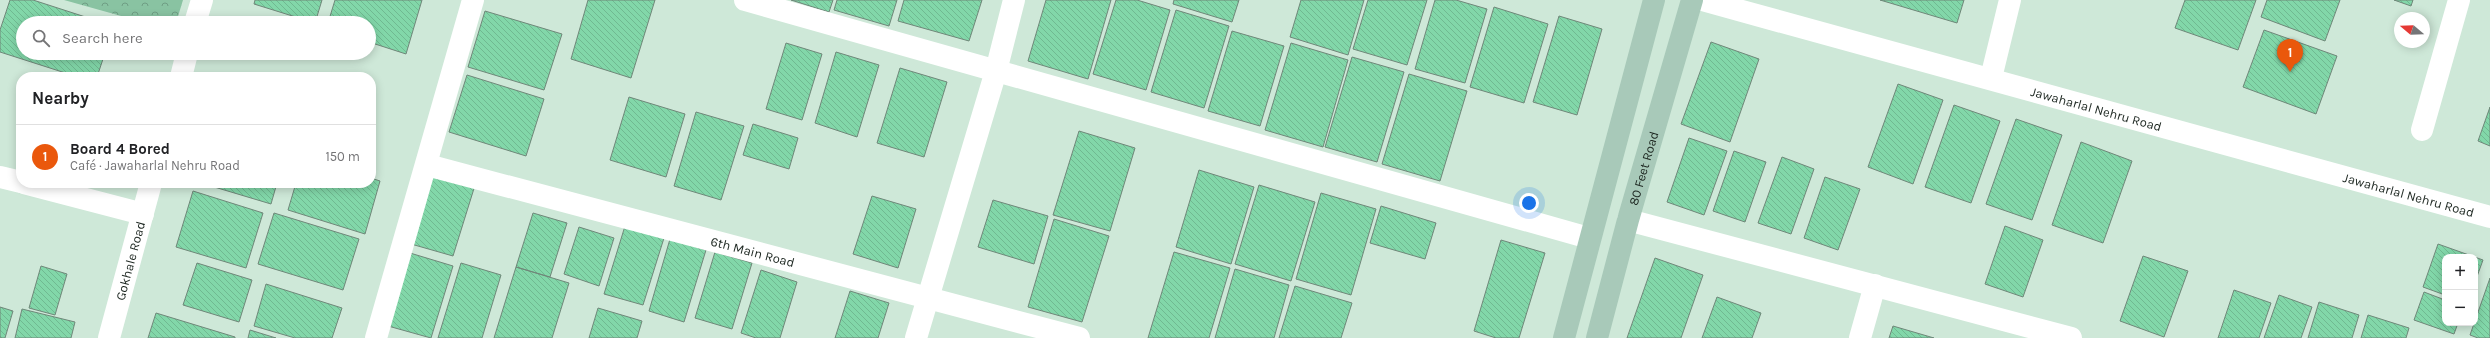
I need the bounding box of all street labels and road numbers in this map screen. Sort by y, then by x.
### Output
street label: Jawaharlal Nehru Road [2029,83,2164,134]
street label: 80 Feet Road [1625,129,1661,207]
street label: Jawaharlal Nehru Road [2341,169,2476,220]
street label: Gokhale Road [112,220,148,302]
street label: 6th Main Road [709,233,796,270]

